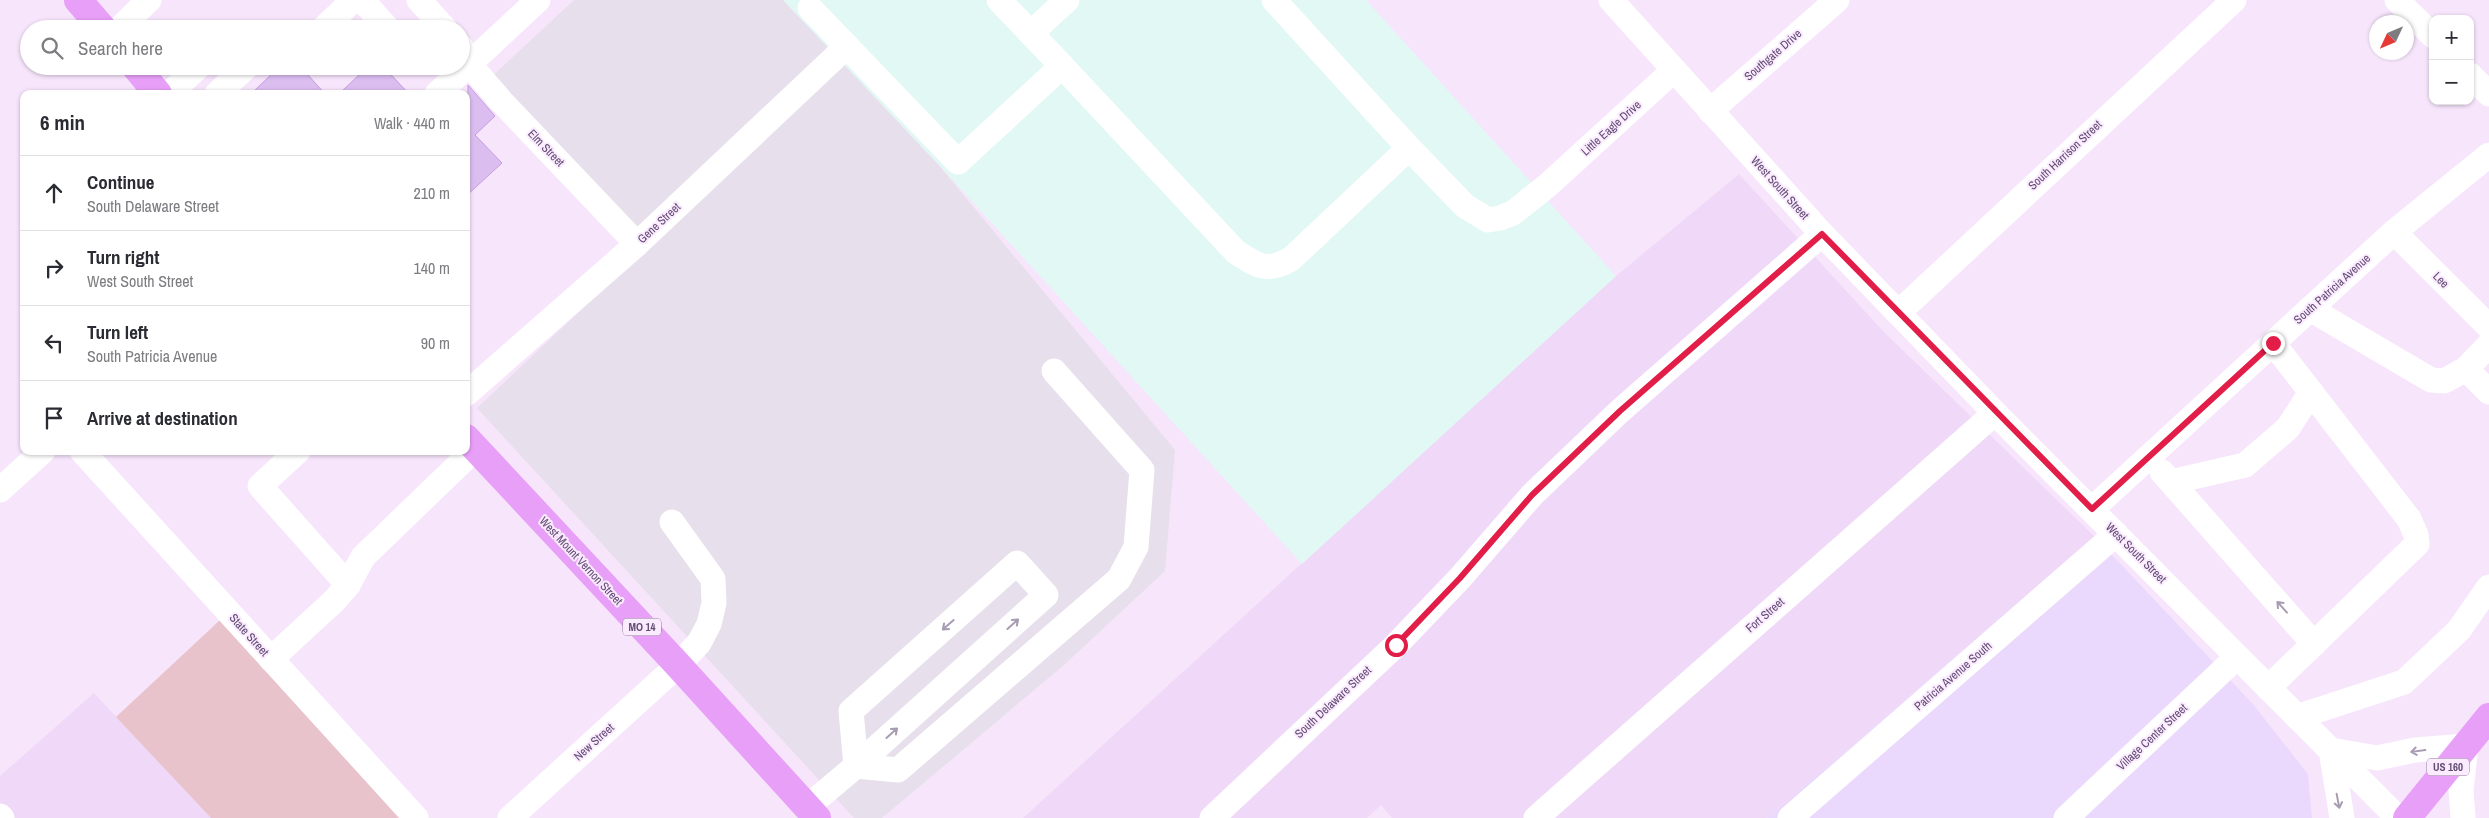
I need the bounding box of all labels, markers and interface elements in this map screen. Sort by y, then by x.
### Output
north arrow [2369,15,2414,60]
map controls [2429,15,2474,105]
button: + [2429,15,2474,60]
search box [20,20,470,75]
street label: Southgate Drive [1741,26,1805,84]
icon: search [38,34,66,62]
text: Search here [78,35,163,61]
button: − [2429,60,2474,105]
street label: Little Eagle Drive [1578,97,1644,159]
text: 6 min [40,108,85,137]
text: Walk · 440 m [374,112,450,134]
street label: South Harrison Street [2025,117,2105,193]
street label: Elm Street [524,126,568,170]
street label: West South Street [1747,153,1813,223]
text: Continue [87,169,155,195]
icon: ahead [40,179,68,207]
text: 210 m [414,182,450,204]
text: South Delaware Street [87,195,219,217]
street label: Gene Street [634,199,684,247]
text: Turn right [87,244,159,270]
street label: South Patricia Avenue [2290,250,2374,328]
icon: right [40,254,68,282]
text: 140 m [414,257,450,279]
street label: Lee [2430,269,2452,291]
text: West South Street [87,270,193,292]
text: Turn left [87,319,148,345]
icon: left [40,329,68,357]
text: 90 m [421,332,450,354]
route end [2262,332,2285,355]
text: South Patricia Avenue [87,345,217,367]
icon: arrive [40,404,68,432]
text: Arrive at destination [87,405,238,431]
street label: West Mount Vernon Street [536,513,626,609]
street label: West South Street [2102,519,2170,587]
street label: Fort Street [1742,594,1788,636]
one-way arrow [2276,601,2288,614]
street label: State Street [226,610,273,660]
road number: MO 14 [623,618,661,636]
one-way arrow [941,619,954,631]
one-way arrow [1007,619,1020,630]
route start [1385,634,1408,657]
street label: Patricia Avenue South [1911,638,1995,714]
street label: South Delaware Street [1291,662,1375,742]
street label: Village Center Street [2113,700,2191,774]
street label: New Street [571,720,618,764]
one-way arrow [886,727,899,739]
one-way arrow [2410,746,2426,756]
road number: US 160 [2427,759,2469,776]
one-way arrow [2334,793,2344,809]

